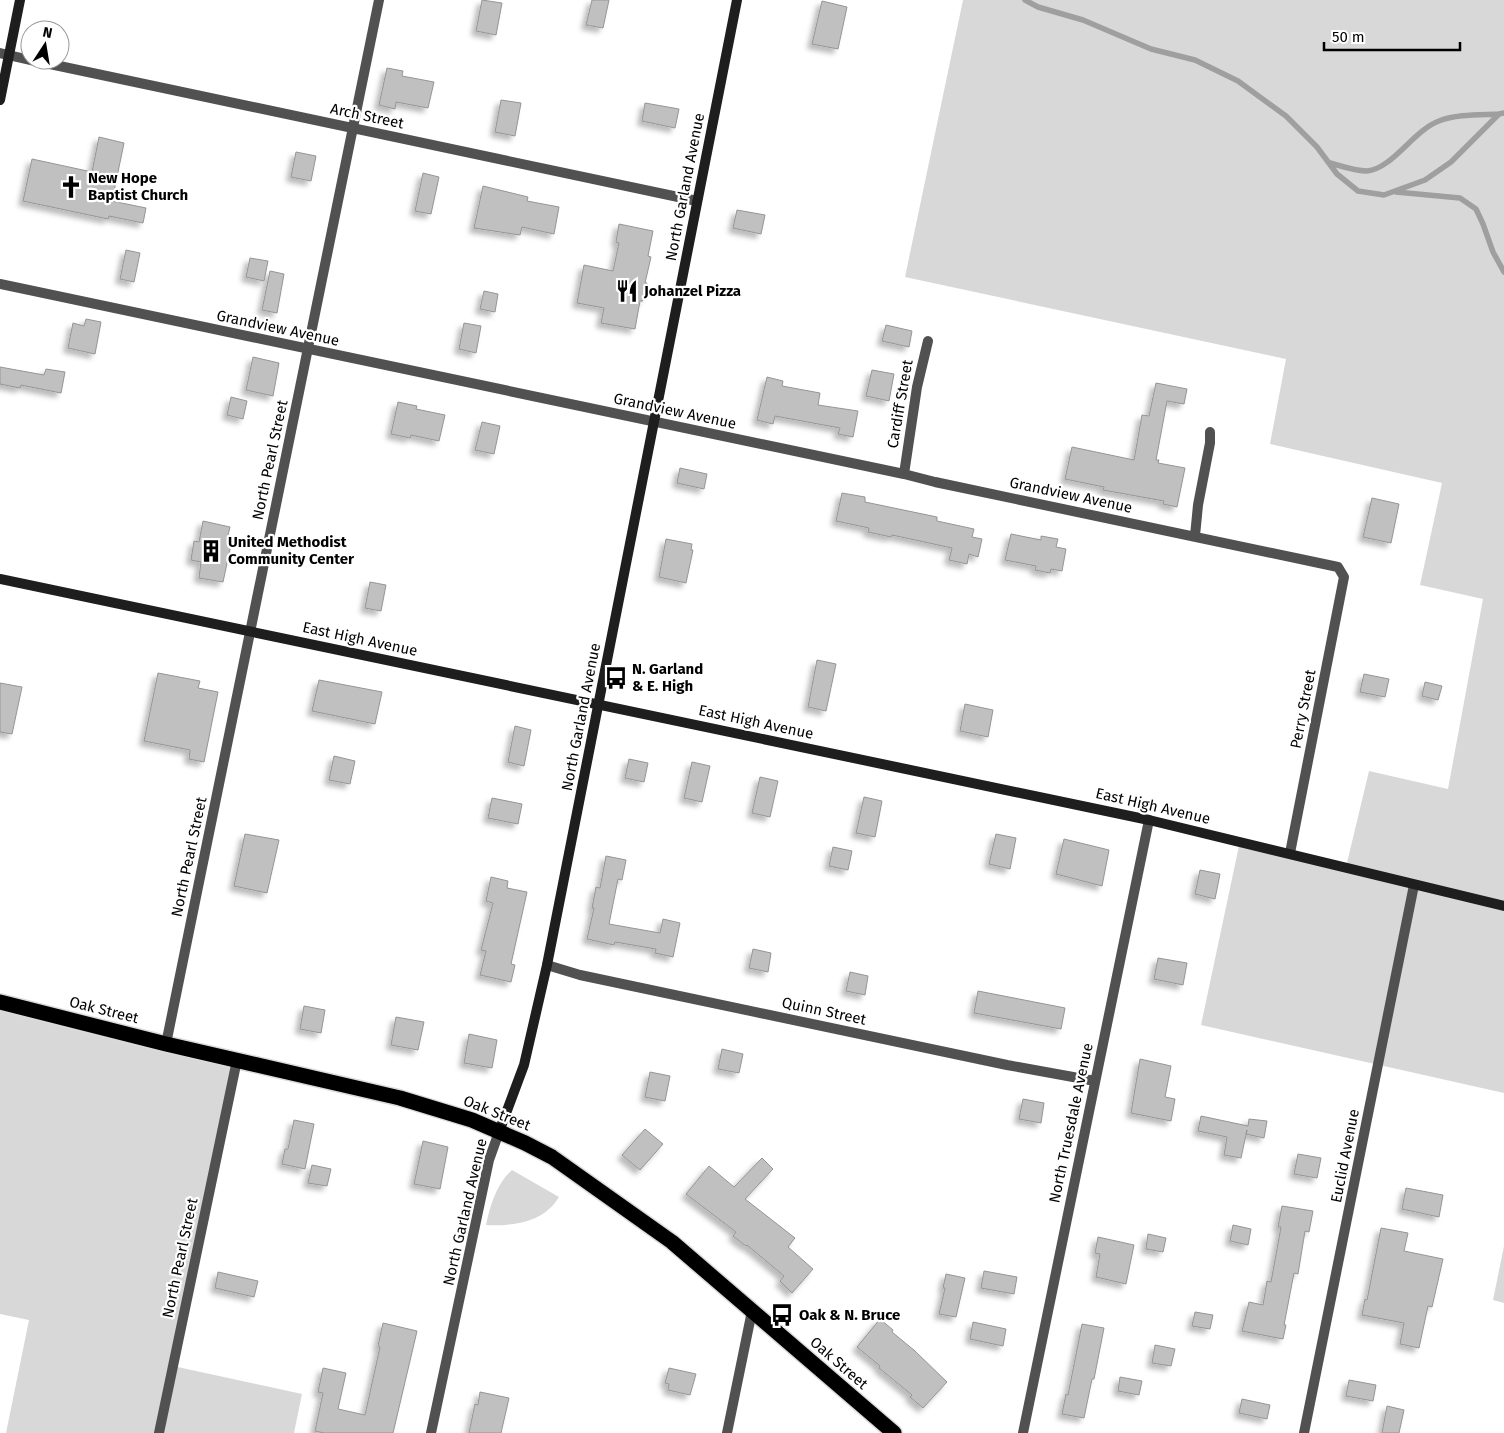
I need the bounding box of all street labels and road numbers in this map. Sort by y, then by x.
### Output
street label: Arch Street [329,99,406,133]
street label: North Garland Avenue [662,111,708,263]
street label: Grandview Avenue [215,306,341,350]
street label: Cardiff Street [883,358,917,450]
street label: Grandview Avenue [612,389,738,433]
street label: North Pearl Street [248,398,292,522]
street label: Grandview Avenue [1008,473,1134,517]
street label: East High Avenue [301,618,419,660]
street label: North Garland Avenue [558,641,604,793]
street label: Perry Street [1287,667,1320,750]
street label: East High Avenue [697,701,815,743]
street label: East High Avenue [1094,784,1212,828]
street label: North Pearl Street [167,795,211,919]
street label: Oak Street [67,993,141,1027]
street label: Quinn Street [780,993,868,1029]
street label: North Truesdale Avenue [1045,1041,1097,1205]
street label: Oak Street [461,1091,534,1135]
street label: Euclid Avenue [1327,1108,1363,1204]
street label: North Garland Avenue [439,1137,491,1287]
street label: North Pearl Street [158,1196,202,1320]
street label: Oak Street [806,1333,872,1393]

